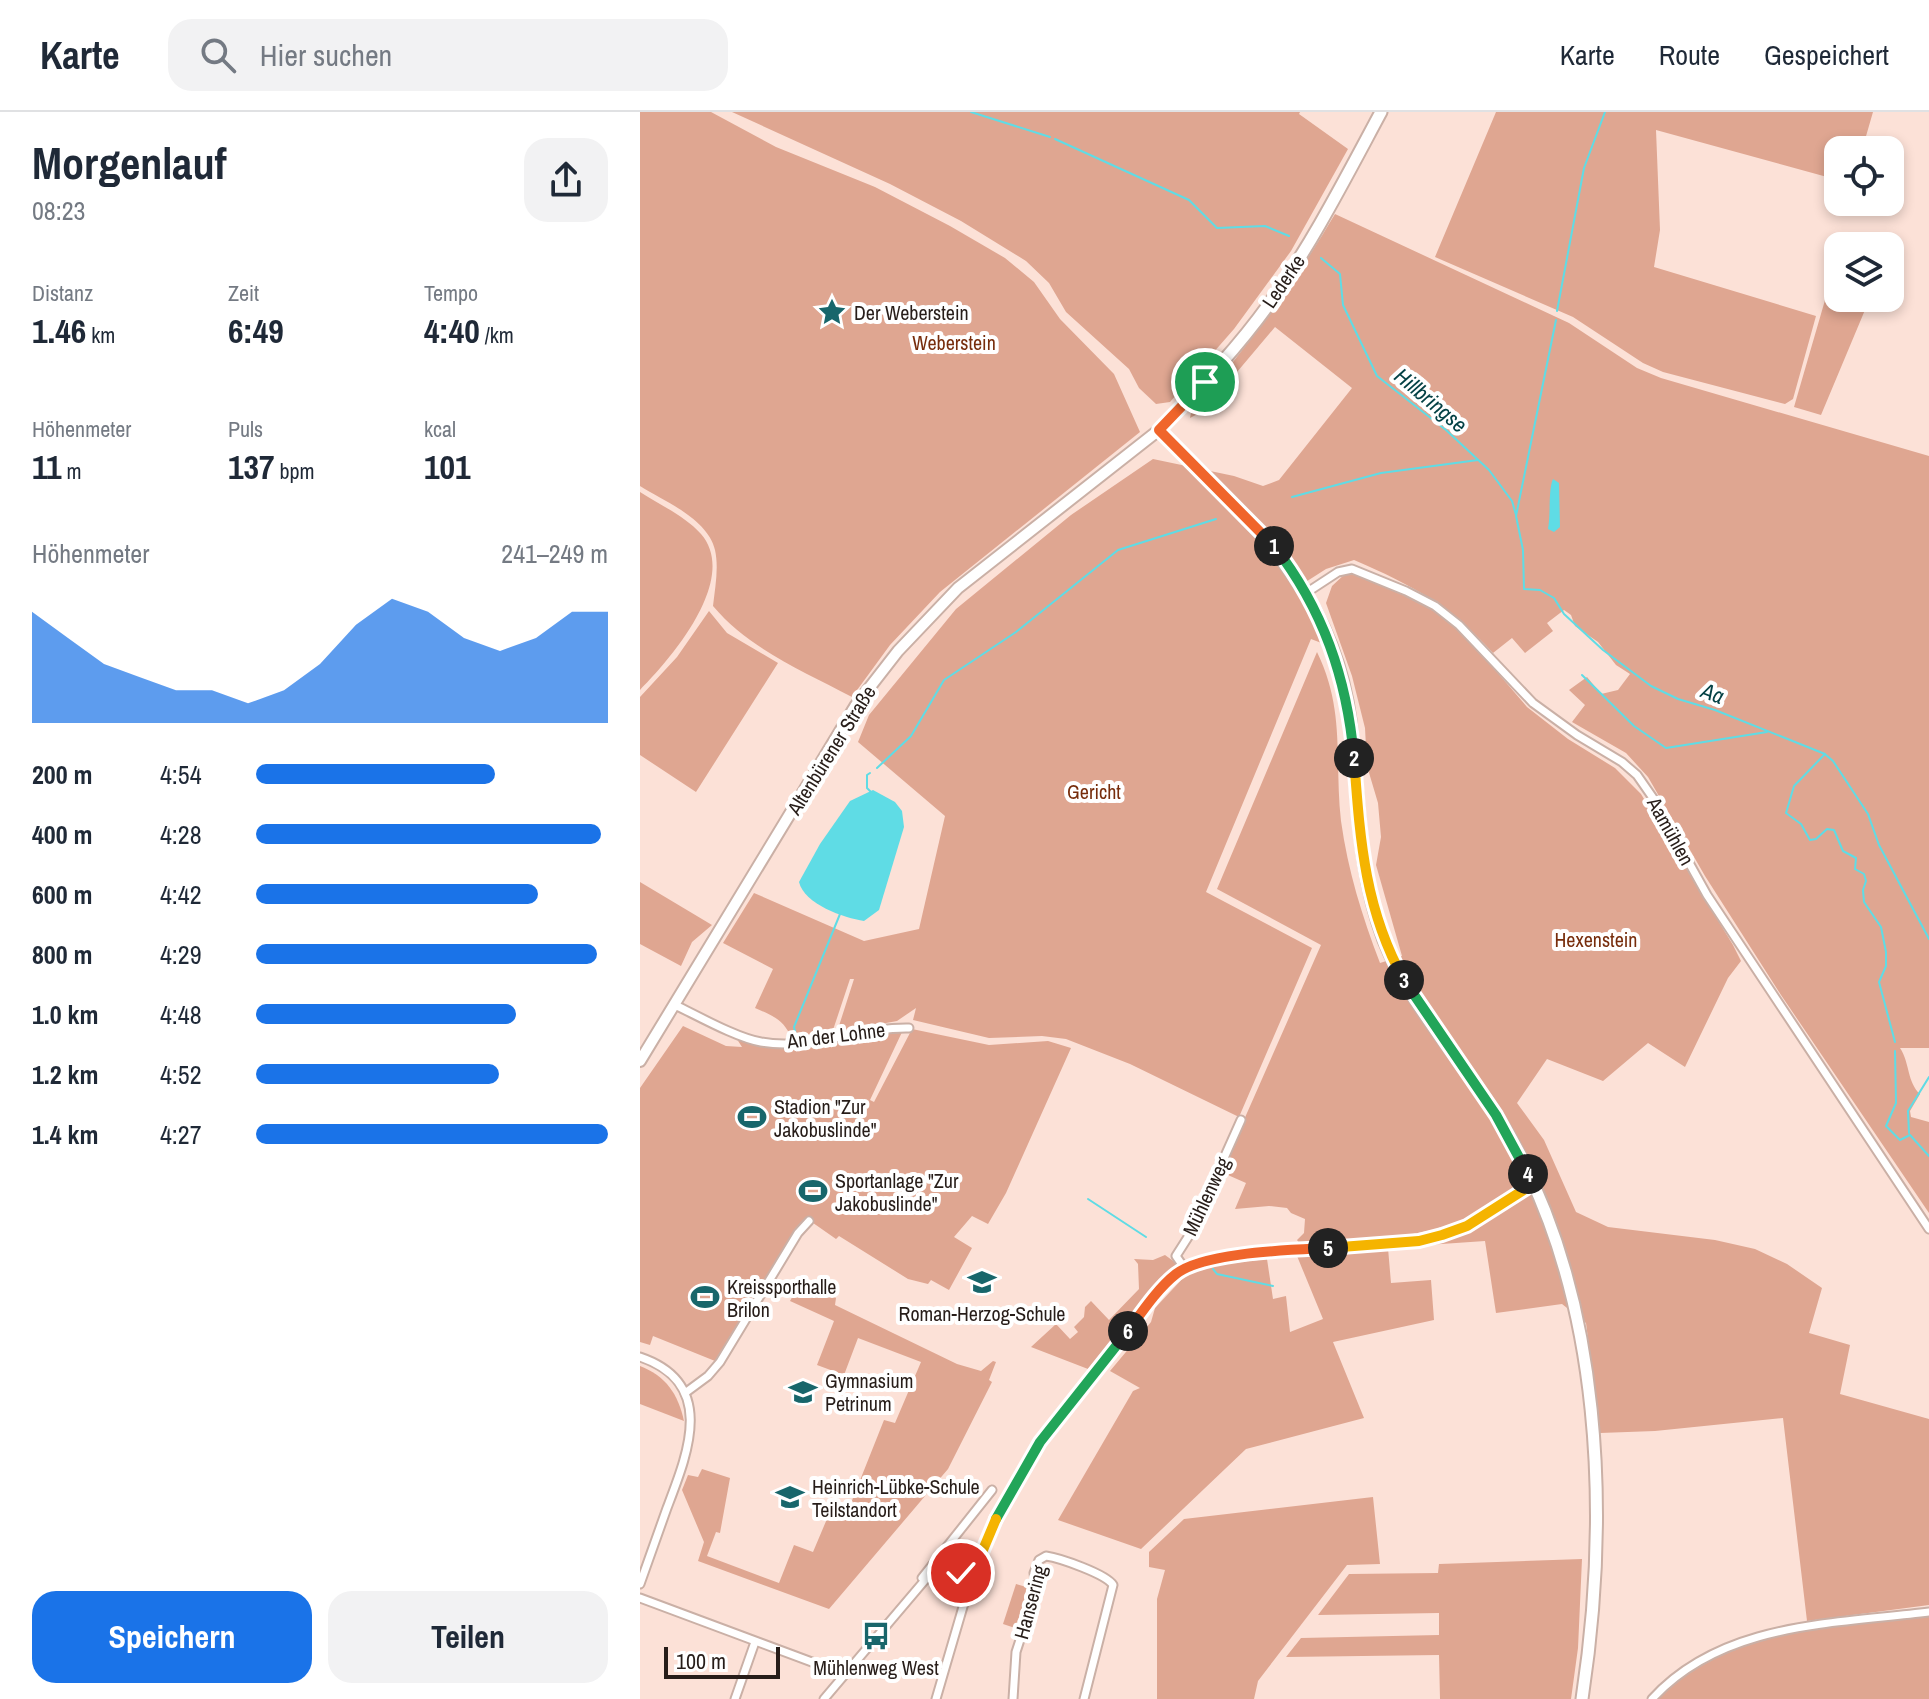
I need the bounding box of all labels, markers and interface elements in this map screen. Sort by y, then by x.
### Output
search box [168,19,728,91]
text: Karte [40,30,120,81]
icon: search [196,33,240,77]
text: Hier suchen [260,35,392,75]
text: Karte [1560,36,1615,74]
text: Route [1659,36,1720,74]
text: Gespeichert [1764,36,1889,74]
text: Morgenlauf [32,133,226,193]
map controls [1824,136,1904,312]
button: locate [1824,136,1904,216]
button: share [524,138,608,222]
text: 08:23 [32,193,85,228]
button: layers [1824,232,1904,312]
street label: Lederke [1255,249,1311,313]
text: Distanz [32,278,93,308]
text: Zeit [228,278,259,308]
text: Tempo [424,278,478,308]
place icon: Der Weberstein [817,297,847,327]
place label: Der Weberstein [854,299,969,326]
text: 1.46 [32,308,86,354]
text: 6:49 [228,308,284,354]
text: 4:40 [424,308,480,354]
text: km [86,320,115,350]
text: /km [480,320,514,350]
park label: Weberstein [912,329,996,356]
pin [1171,348,1239,416]
icon: arrive [1183,360,1227,404]
water label: Hillbringse [1388,361,1474,439]
text: Höhenmeter [32,414,131,444]
text: Puls [228,414,263,444]
text: kcal [424,414,456,444]
text: 11 [32,444,61,490]
text: 137 [228,444,275,490]
text: 101 [424,444,471,490]
text: m [61,456,82,486]
text: bpm [275,456,315,486]
pin: 1 [1254,526,1294,566]
text: 1 [1269,531,1279,561]
text: Höhenmeter [32,536,149,571]
text: 241–249 m [501,536,608,571]
water label: Aa [1696,675,1729,711]
street label: Altenbürener Straße [780,680,882,821]
pin: 2 [1334,738,1374,778]
text: 2 [1349,743,1359,773]
text: 200 m [32,757,92,792]
text: 4:54 [160,757,202,792]
park label: Gericht [1067,778,1121,805]
street label: Aamühlen [1641,791,1701,870]
text: 400 m [32,817,92,852]
text: 4:28 [160,817,202,852]
text: 600 m [32,877,92,912]
text: 4:42 [160,877,202,912]
park label: Hexenstein [1555,926,1637,953]
text: 800 m [32,937,92,972]
text: 4:29 [160,937,202,972]
pin: 3 [1384,960,1424,1000]
text: 3 [1399,965,1409,995]
text: 1.0 km [32,997,98,1032]
text: 4:48 [160,997,202,1032]
street label: An der Lohne [784,1016,887,1055]
text: 1.2 km [32,1057,98,1092]
text: 4:52 [160,1057,202,1092]
place label: Stadion "Zur Jakobuslinde" [774,1093,877,1143]
sports icon: Stadion "Zur Jakobuslinde" [737,1102,767,1132]
text: 1.4 km [32,1117,98,1152]
text: 4:27 [160,1117,202,1152]
street label: Mühlenweg [1176,1152,1236,1240]
pin: 4 [1508,1154,1548,1194]
text: 4 [1523,1159,1533,1189]
place label: Sportanlage "Zur Jakobuslinde" [835,1167,959,1217]
sports icon: Sportanlage "Zur Jakobuslinde" [798,1176,828,1206]
pin: 5 [1308,1228,1348,1268]
text: 5 [1323,1233,1333,1263]
school or university icon: Roman-Herzog-Schule [967,1267,997,1297]
place label: Kreissporthalle Brilon [727,1273,836,1323]
sports icon: Kreissporthalle Brilon [690,1282,720,1312]
place label: Roman-Herzog-Schule [899,1300,1065,1327]
pin: 6 [1108,1311,1148,1351]
text: 6 [1123,1316,1133,1346]
place label: Gymnasium Petrinum [825,1367,913,1417]
school or university icon: Gymnasium Petrinum [788,1377,818,1407]
place label: Heinrich-Lübke-Schule Teilstandort [812,1473,980,1523]
school or university icon: Heinrich-Lübke-Schule Teilstandort [775,1482,805,1512]
pin [927,1539,995,1607]
icon: check [939,1551,983,1595]
street label: Hansering [1007,1562,1053,1642]
button: Speichern [32,1591,312,1683]
button: Teilen [328,1591,608,1683]
bus stop icon: Mühlenweg West [861,1621,891,1651]
scale bar [664,1643,780,1679]
text: 100 m [676,1646,726,1676]
place label: Mühlenweg West [813,1654,939,1681]

